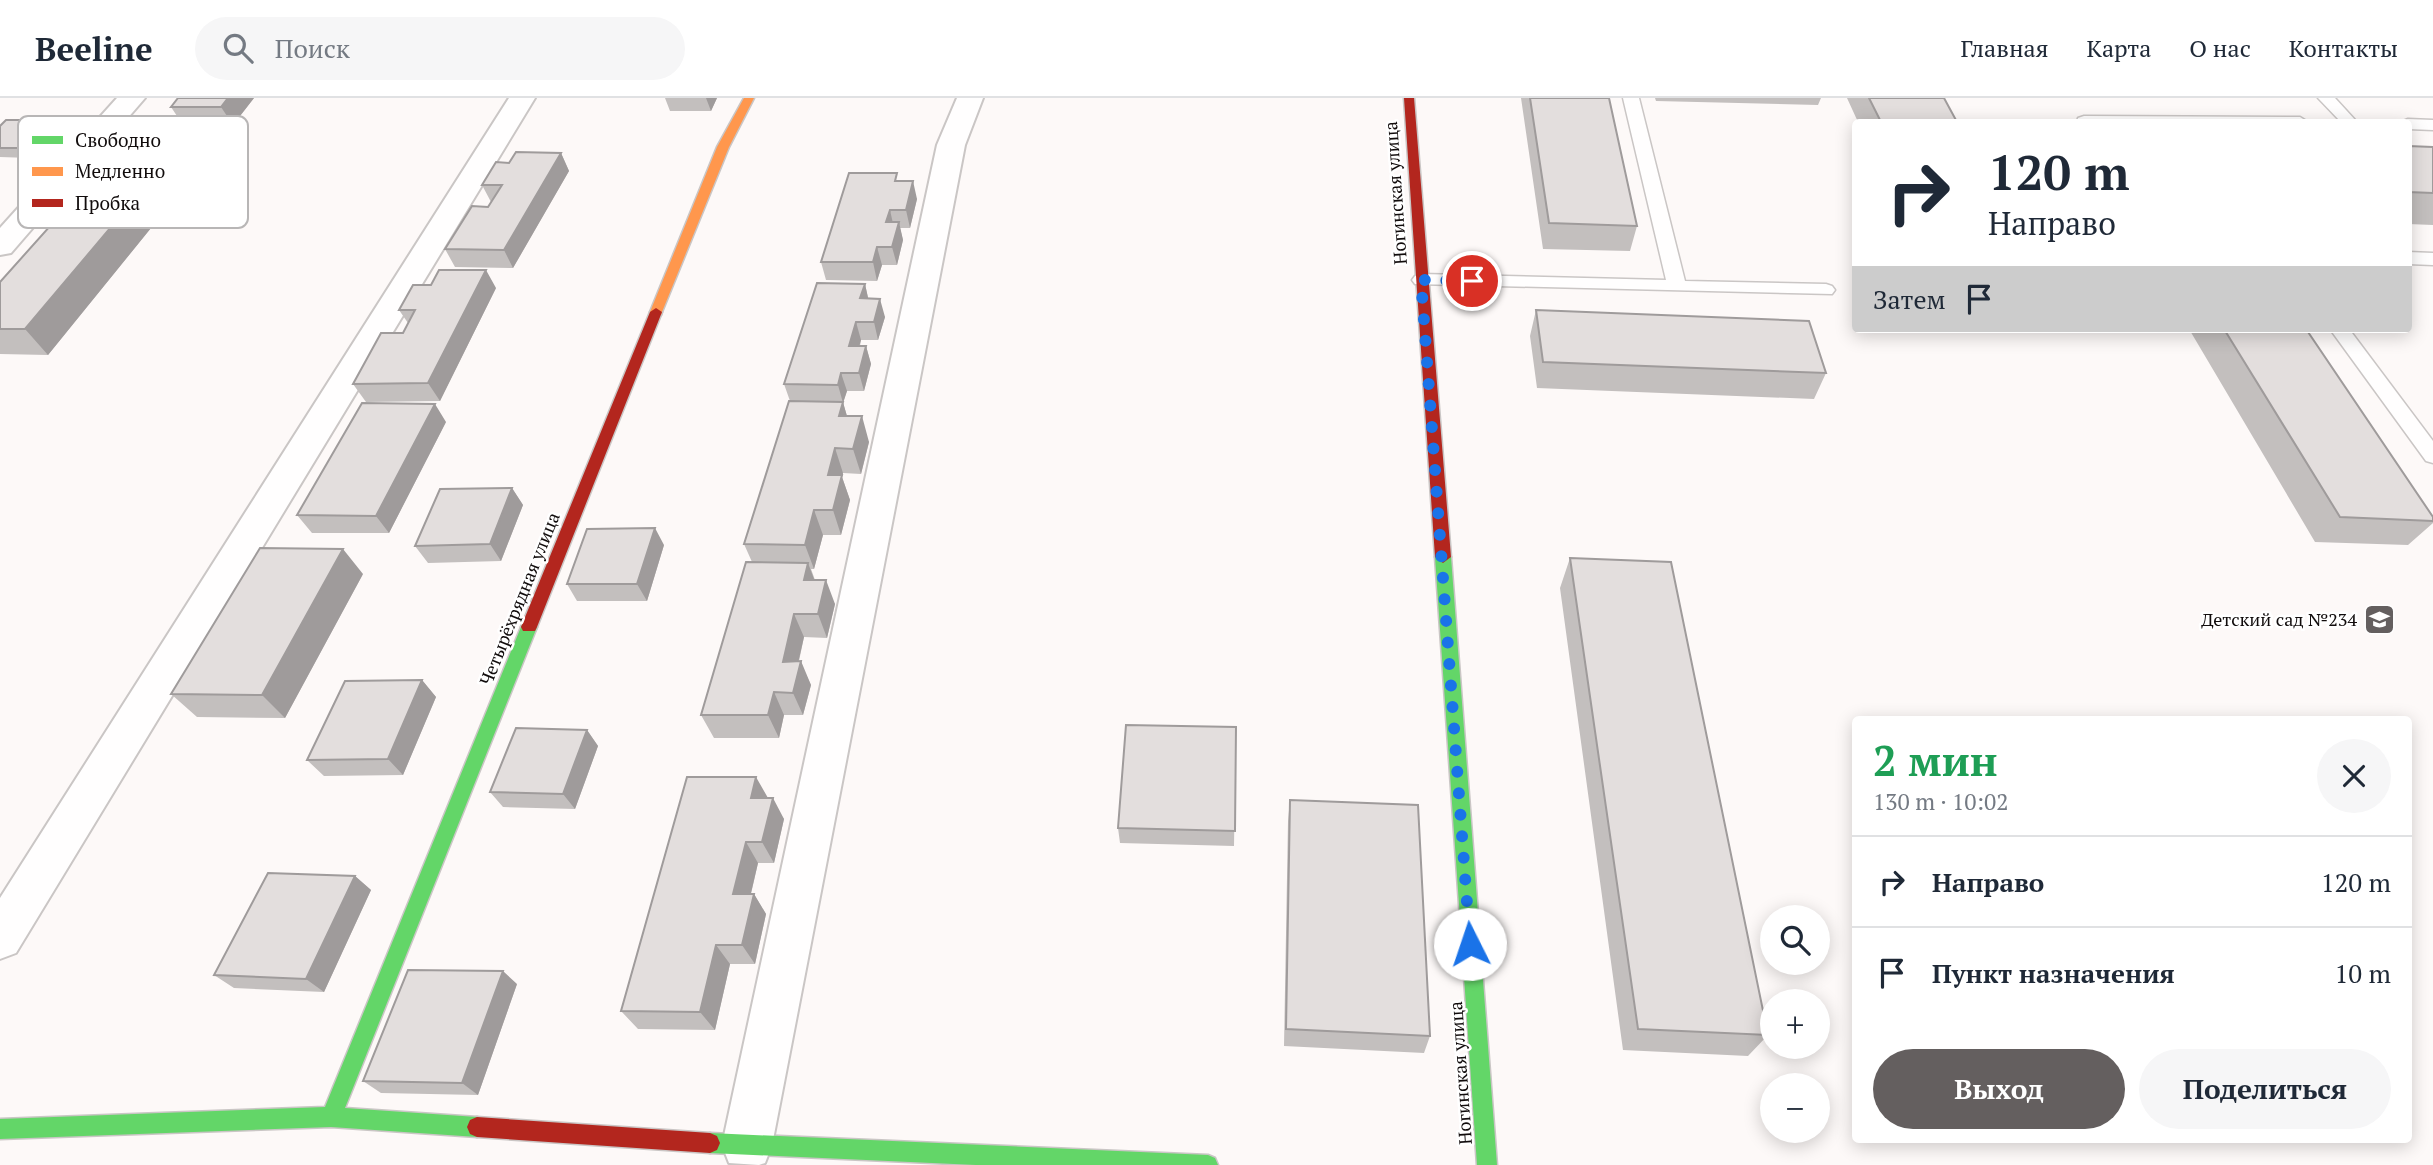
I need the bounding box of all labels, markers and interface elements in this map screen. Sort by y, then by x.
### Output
search box [195,17,685,80]
text: Beeline [35,27,153,70]
icon: search [219,29,257,67]
text: Поиск [275,31,350,65]
text: Главная [1960,32,2048,64]
text: Карта [2086,32,2151,64]
text: О нас [2189,32,2251,64]
text: Контакты [2289,32,2398,64]
legend [18,116,248,228]
street label: Ногинская улица [1378,121,1412,266]
text: Свободно [75,127,161,152]
text: 120 m [1988,139,2130,204]
icon: right [1873,147,1964,238]
text: Медленно [75,158,165,183]
text: Пробка [75,190,140,215]
text: Направо [1988,202,2116,244]
pin [1442,251,1502,311]
icon: arrive [1453,262,1491,300]
icon: arrive [1960,280,1998,318]
text: Затем [1873,282,1946,316]
street label: Четырёхрядная улица [473,509,565,689]
school or university icon: Детский сад №234 [2363,603,2397,637]
place label: Детский сад №234 [2201,607,2357,631]
text: 2 мин [1873,732,1998,788]
button: close [2317,739,2391,813]
text: 130 m · 10:02 [1873,786,2008,817]
icon: right [1873,863,1911,901]
text: Направо [1932,865,2044,899]
text: 120 m [2321,865,2391,899]
map controls [1760,905,1830,1143]
button: search [1760,905,1830,975]
position arrow [1433,907,1507,981]
icon: arrive [1873,954,1911,992]
text: Пункт назначения [1932,956,2175,990]
text: 10 m [2335,956,2391,990]
button: + [1760,989,1830,1059]
street label: Ногинская улица [1443,1001,1477,1146]
button: Выход [1873,1049,2125,1129]
button: Поделиться [2139,1049,2391,1129]
button: − [1760,1073,1830,1143]

